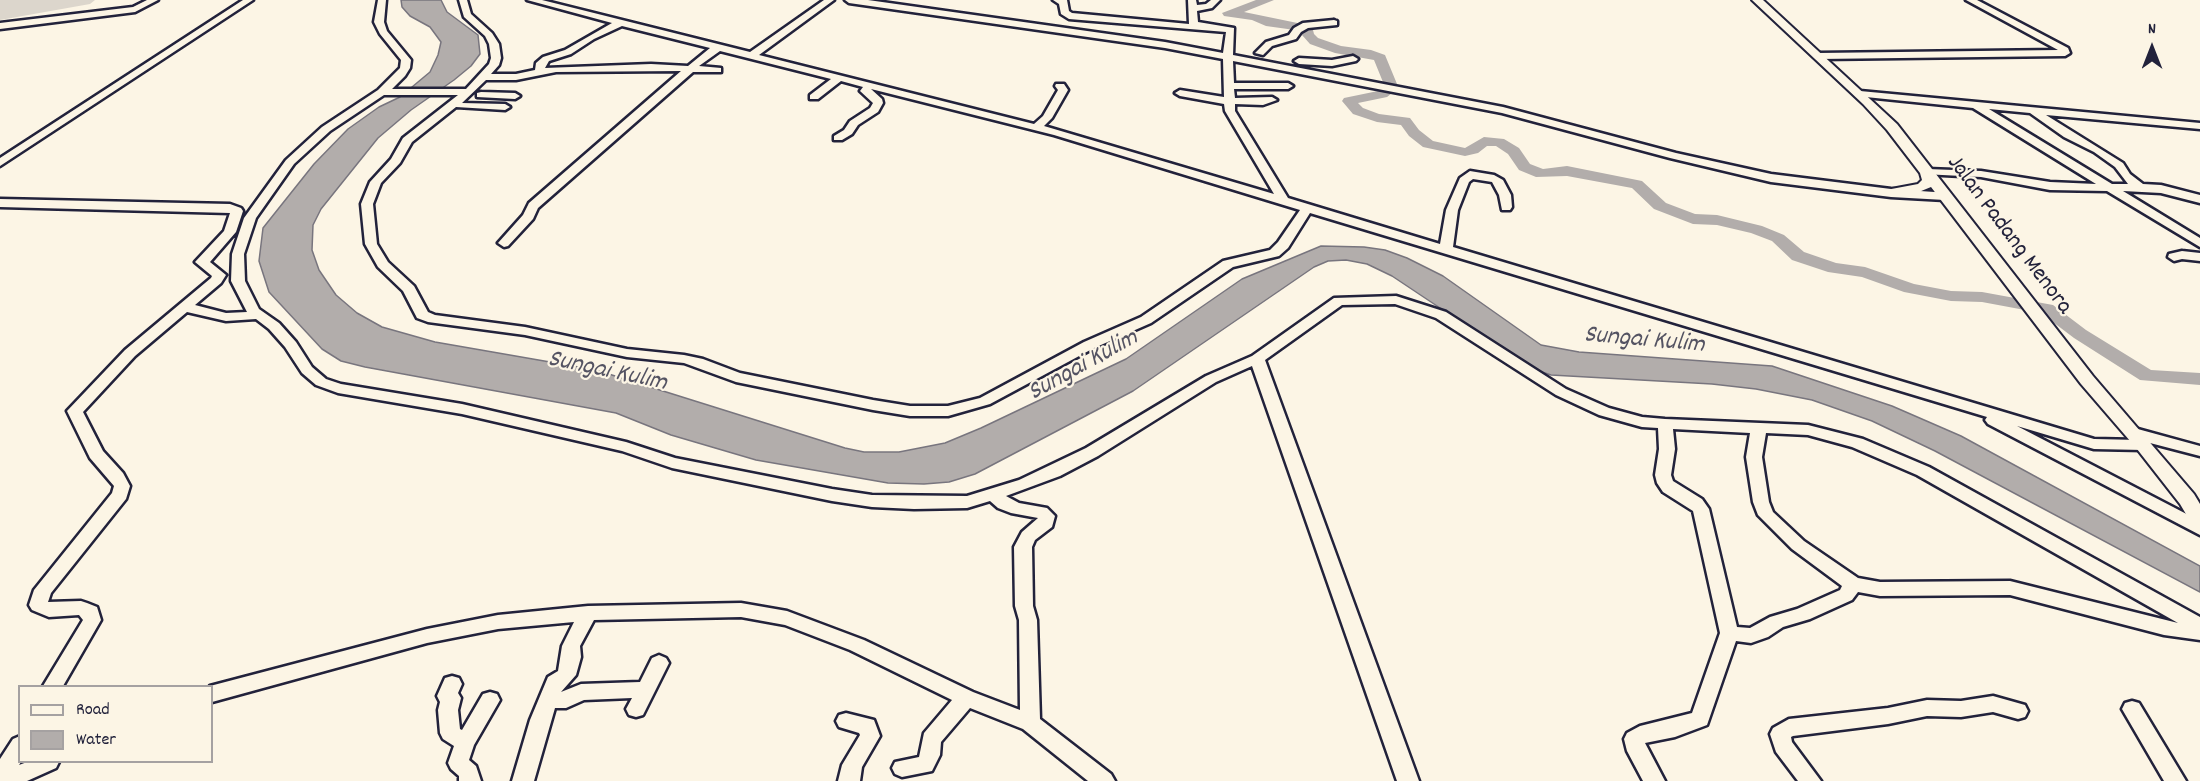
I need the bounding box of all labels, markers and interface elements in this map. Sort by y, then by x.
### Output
north arrow [2122,18,2182,78]
text: N [2148,18,2156,41]
street label: Jalan Padang Menora [1939,151,2077,321]
water label: Sungai Kulim [1582,321,1706,363]
water label: Sungai Kulim [1024,324,1144,410]
water label: Sungai Kulim [545,345,669,401]
legend [18,685,213,763]
text: Road [76,698,110,723]
text: Water [76,728,116,753]

